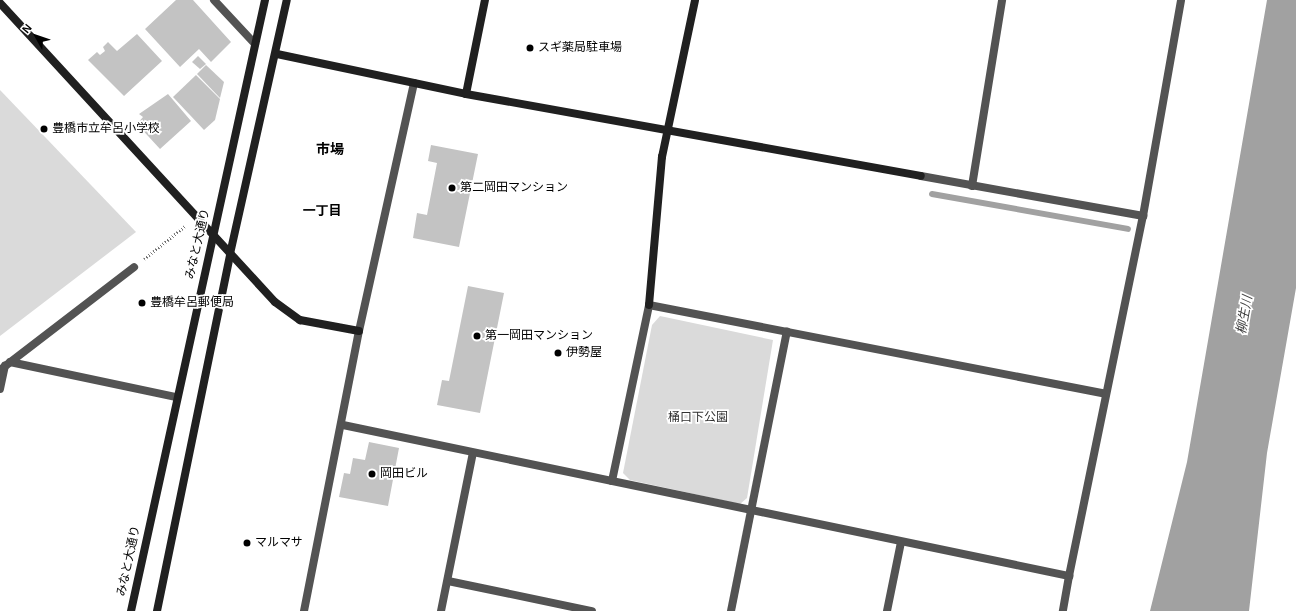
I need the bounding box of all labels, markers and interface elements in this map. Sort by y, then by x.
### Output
north arrow [16,16,56,56]
text: N [20,21,34,35]
place label: スギ薬局駐車場 [538,41,622,55]
marker: スギ薬局駐車場 [525,43,535,53]
place label: 豊橋市立牟呂小学校 [52,122,160,136]
marker: 豊橋市立牟呂小学校 [39,124,49,134]
district label: 市場 [316,141,344,157]
place label: 第二岡田マンション [460,181,568,195]
marker: 第二岡田マンション [447,183,457,193]
district label: 一丁目 [303,203,341,219]
street label: みなと大通り [183,207,213,281]
water label: 柳生川 [1234,294,1256,336]
place label: 豊橋牟呂郵便局 [150,296,234,310]
marker: 豊橋牟呂郵便局 [137,298,147,308]
place label: 第一岡田マンション [485,329,593,343]
marker: 第一岡田マンション [472,331,482,341]
place label: 伊勢屋 [566,346,602,360]
marker: 伊勢屋 [553,348,563,358]
park label: 桶口下公園 [668,411,728,425]
place label: 岡田ビル [380,467,428,481]
marker: 岡田ビル [367,469,377,479]
street label: みなと大通り [114,524,144,598]
place label: マルマサ [255,536,303,550]
marker: マルマサ [242,538,252,548]

